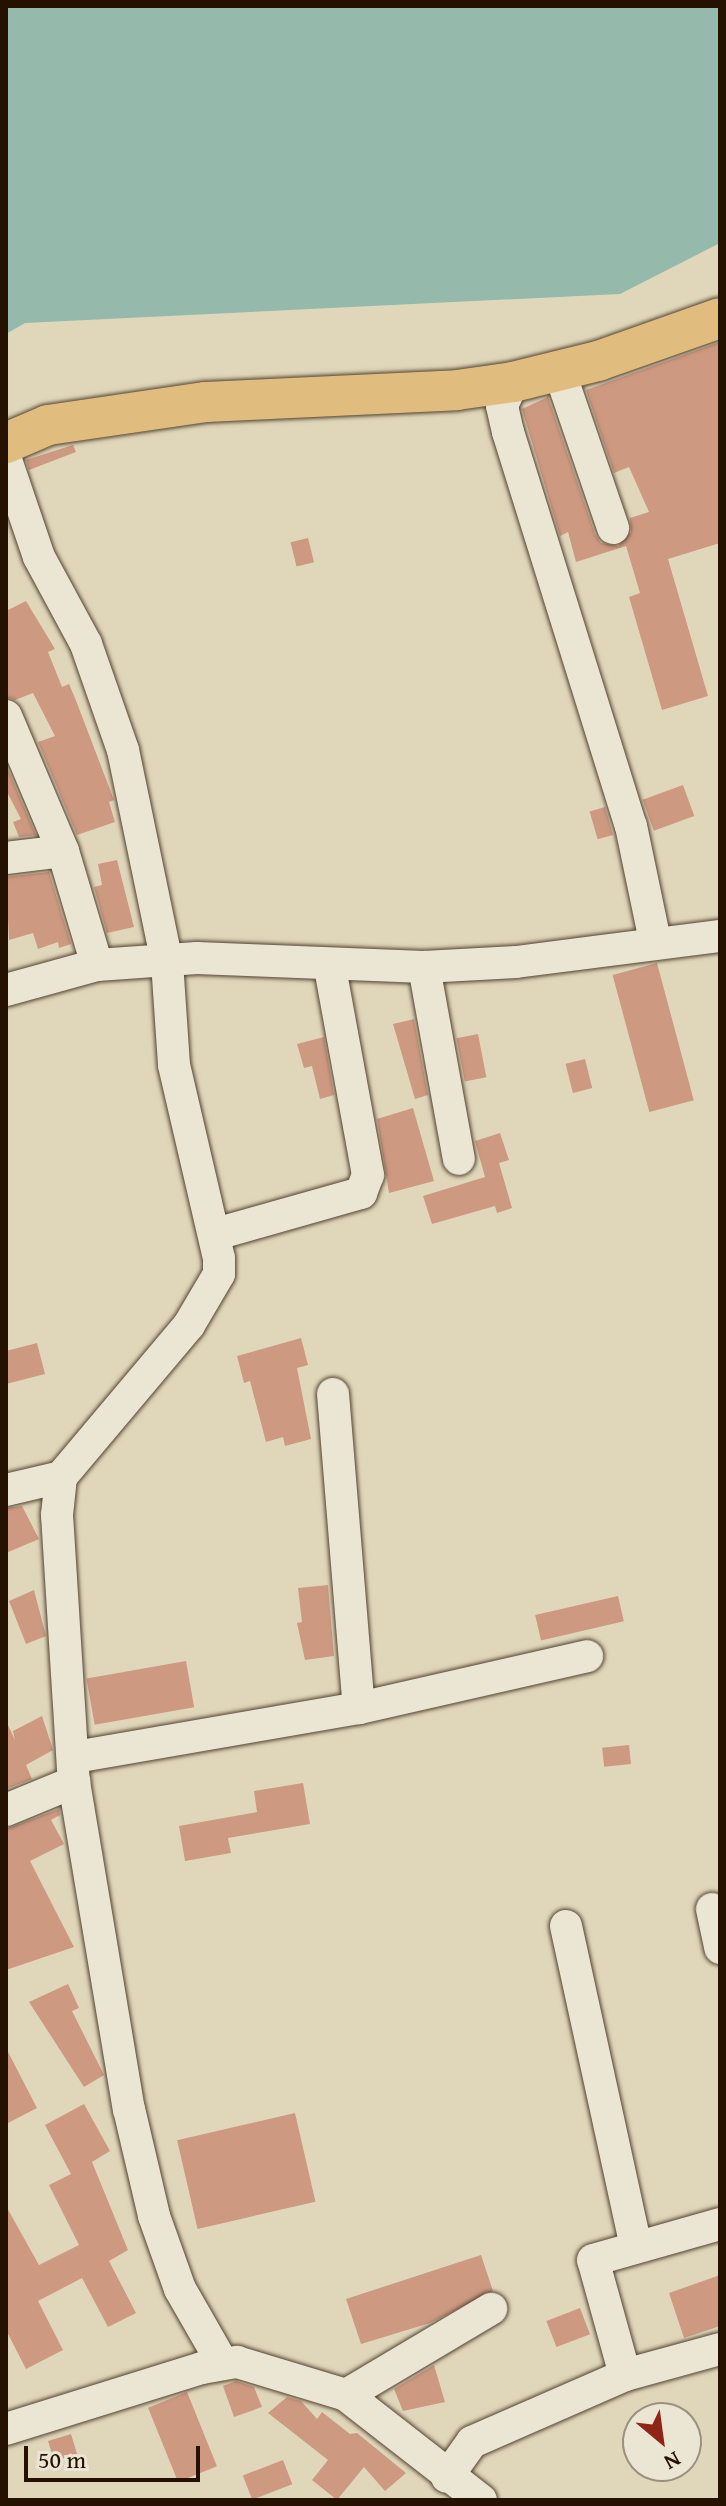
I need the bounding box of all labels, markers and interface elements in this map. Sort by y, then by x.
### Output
north arrow [622,2402,702,2482]
scale bar [28,2430,204,2480]
text: 50 m [38,2442,86,2477]
text: N [658,2444,687,2479]

